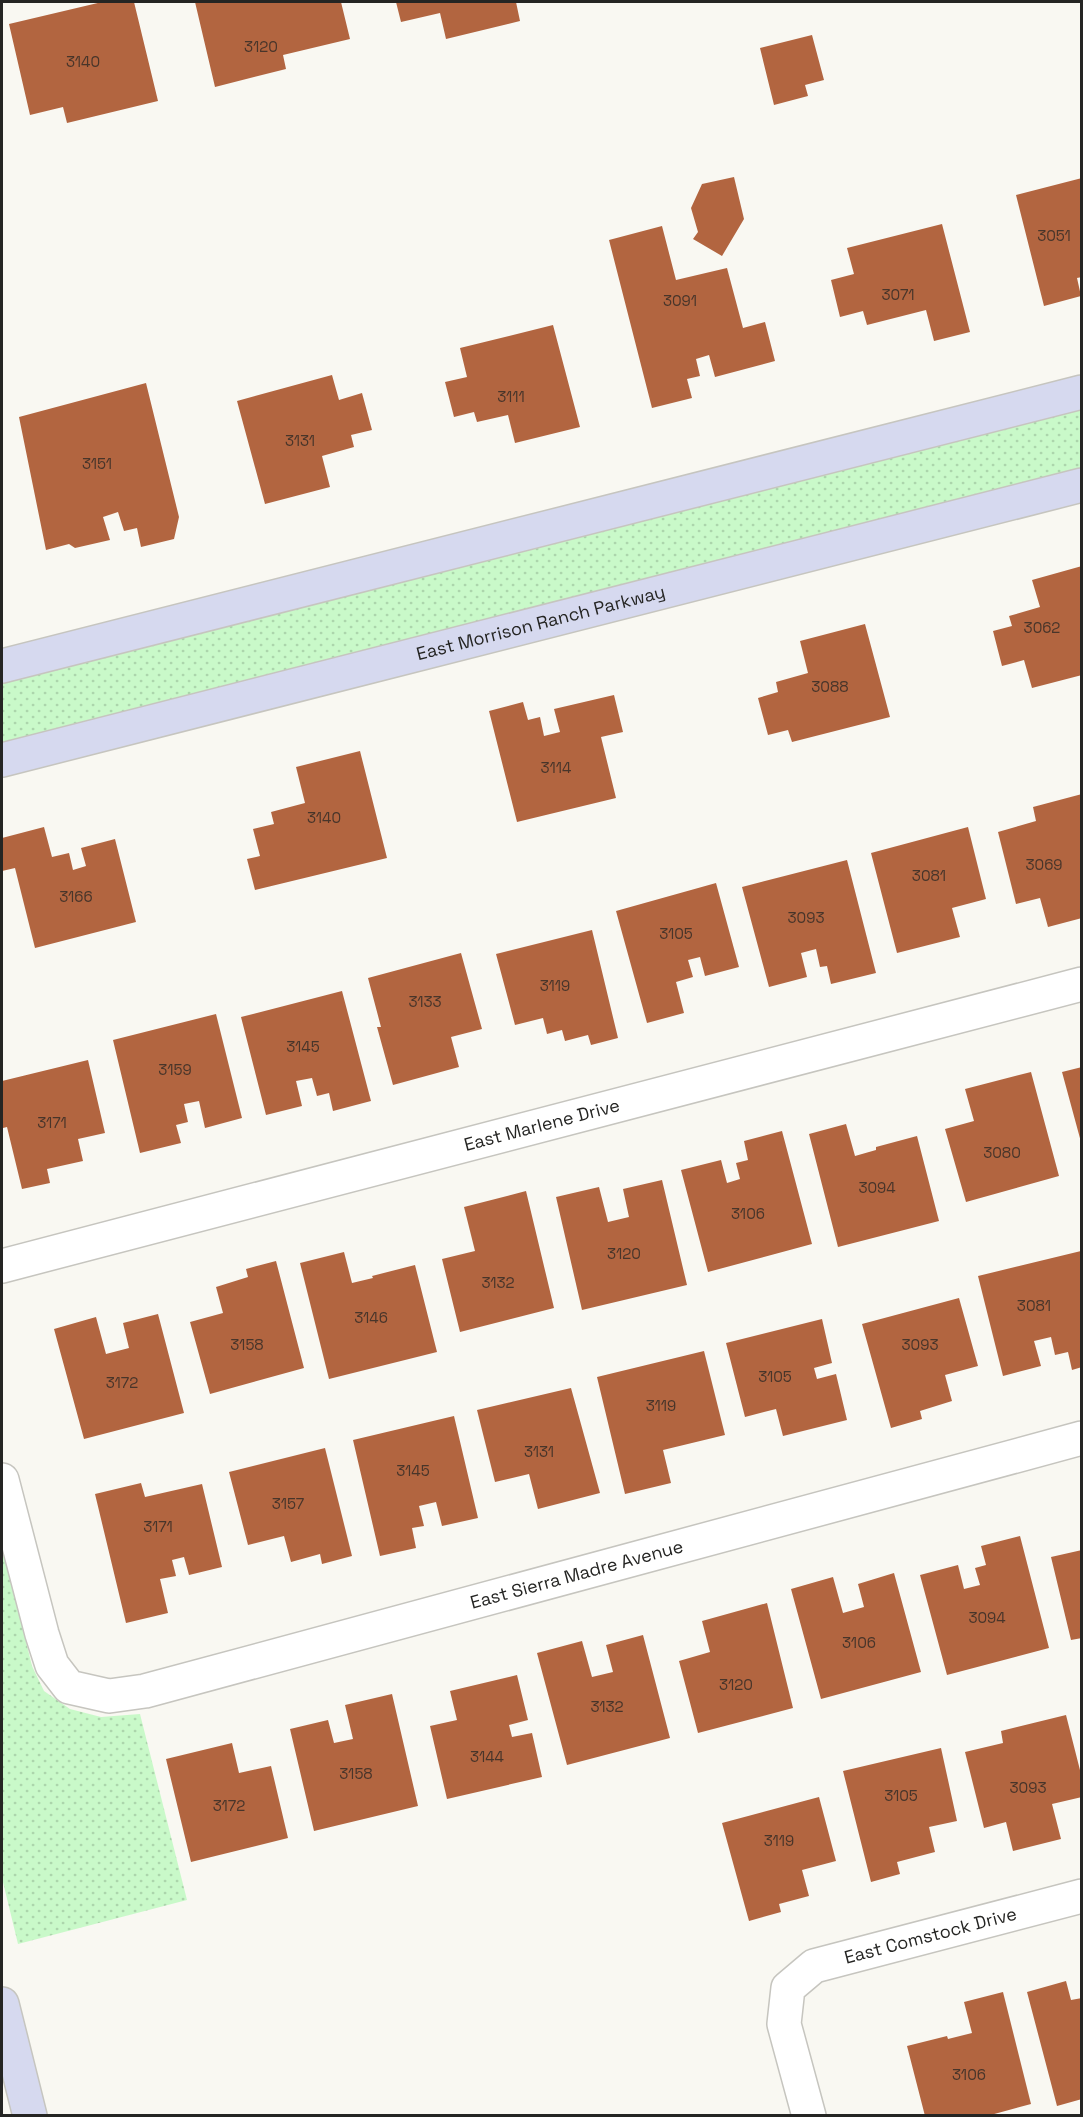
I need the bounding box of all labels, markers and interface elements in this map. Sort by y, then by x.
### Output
house number: 3120 [244,37,278,56]
house number: 3140 [66,52,100,71]
house number: 3051 [1037,226,1071,245]
house number: 3071 [882,285,915,304]
house number: 3091 [663,291,697,310]
house number: 3111 [497,387,525,406]
house number: 3131 [285,431,315,450]
house number: 3151 [82,454,112,473]
street label: East Morrison Ranch Parkway [414,580,667,665]
house number: 3062 [1024,618,1060,637]
house number: 3088 [811,677,849,696]
house number: 3114 [541,758,571,777]
house number: 3140 [307,808,341,827]
house number: 3069 [1025,855,1063,874]
house number: 3081 [912,866,946,885]
house number: 3166 [59,887,93,906]
house number: 3093 [788,908,824,927]
house number: 3105 [659,924,693,943]
house number: 3119 [540,976,570,995]
house number: 3133 [408,992,442,1011]
house number: 3145 [286,1037,320,1056]
house number: 3159 [158,1060,192,1079]
street label: East Marlene Drive [461,1093,622,1156]
house number: 3171 [37,1113,67,1132]
house number: 3080 [983,1143,1021,1162]
house number: 3094 [858,1178,896,1197]
house number: 3106 [731,1204,765,1223]
house number: 3120 [607,1244,641,1263]
house number: 3132 [481,1273,515,1292]
house number: 3081 [1017,1296,1051,1315]
house number: 3146 [354,1308,388,1327]
house number: 3158 [230,1335,264,1354]
house number: 3093 [902,1335,938,1354]
house number: 3105 [758,1367,792,1386]
house number: 3172 [106,1373,138,1392]
house number: 3119 [646,1396,676,1415]
house number: 3131 [524,1442,554,1461]
house number: 3145 [396,1461,430,1480]
house number: 3157 [272,1494,304,1513]
house number: 3171 [143,1517,173,1536]
street label: East Sierra Madre Avenue [468,1534,685,1614]
house number: 3094 [968,1608,1006,1627]
house number: 3106 [842,1633,876,1652]
house number: 3120 [719,1675,753,1694]
house number: 3132 [590,1697,624,1716]
house number: 3144 [470,1747,504,1766]
house number: 3158 [339,1764,373,1783]
house number: 3093 [1010,1778,1046,1797]
house number: 3105 [884,1786,918,1805]
house number: 3172 [213,1796,245,1815]
house number: 3119 [764,1831,794,1850]
street label: East Comstock Drive [842,1902,1019,1969]
house number: 3106 [952,2065,986,2084]

